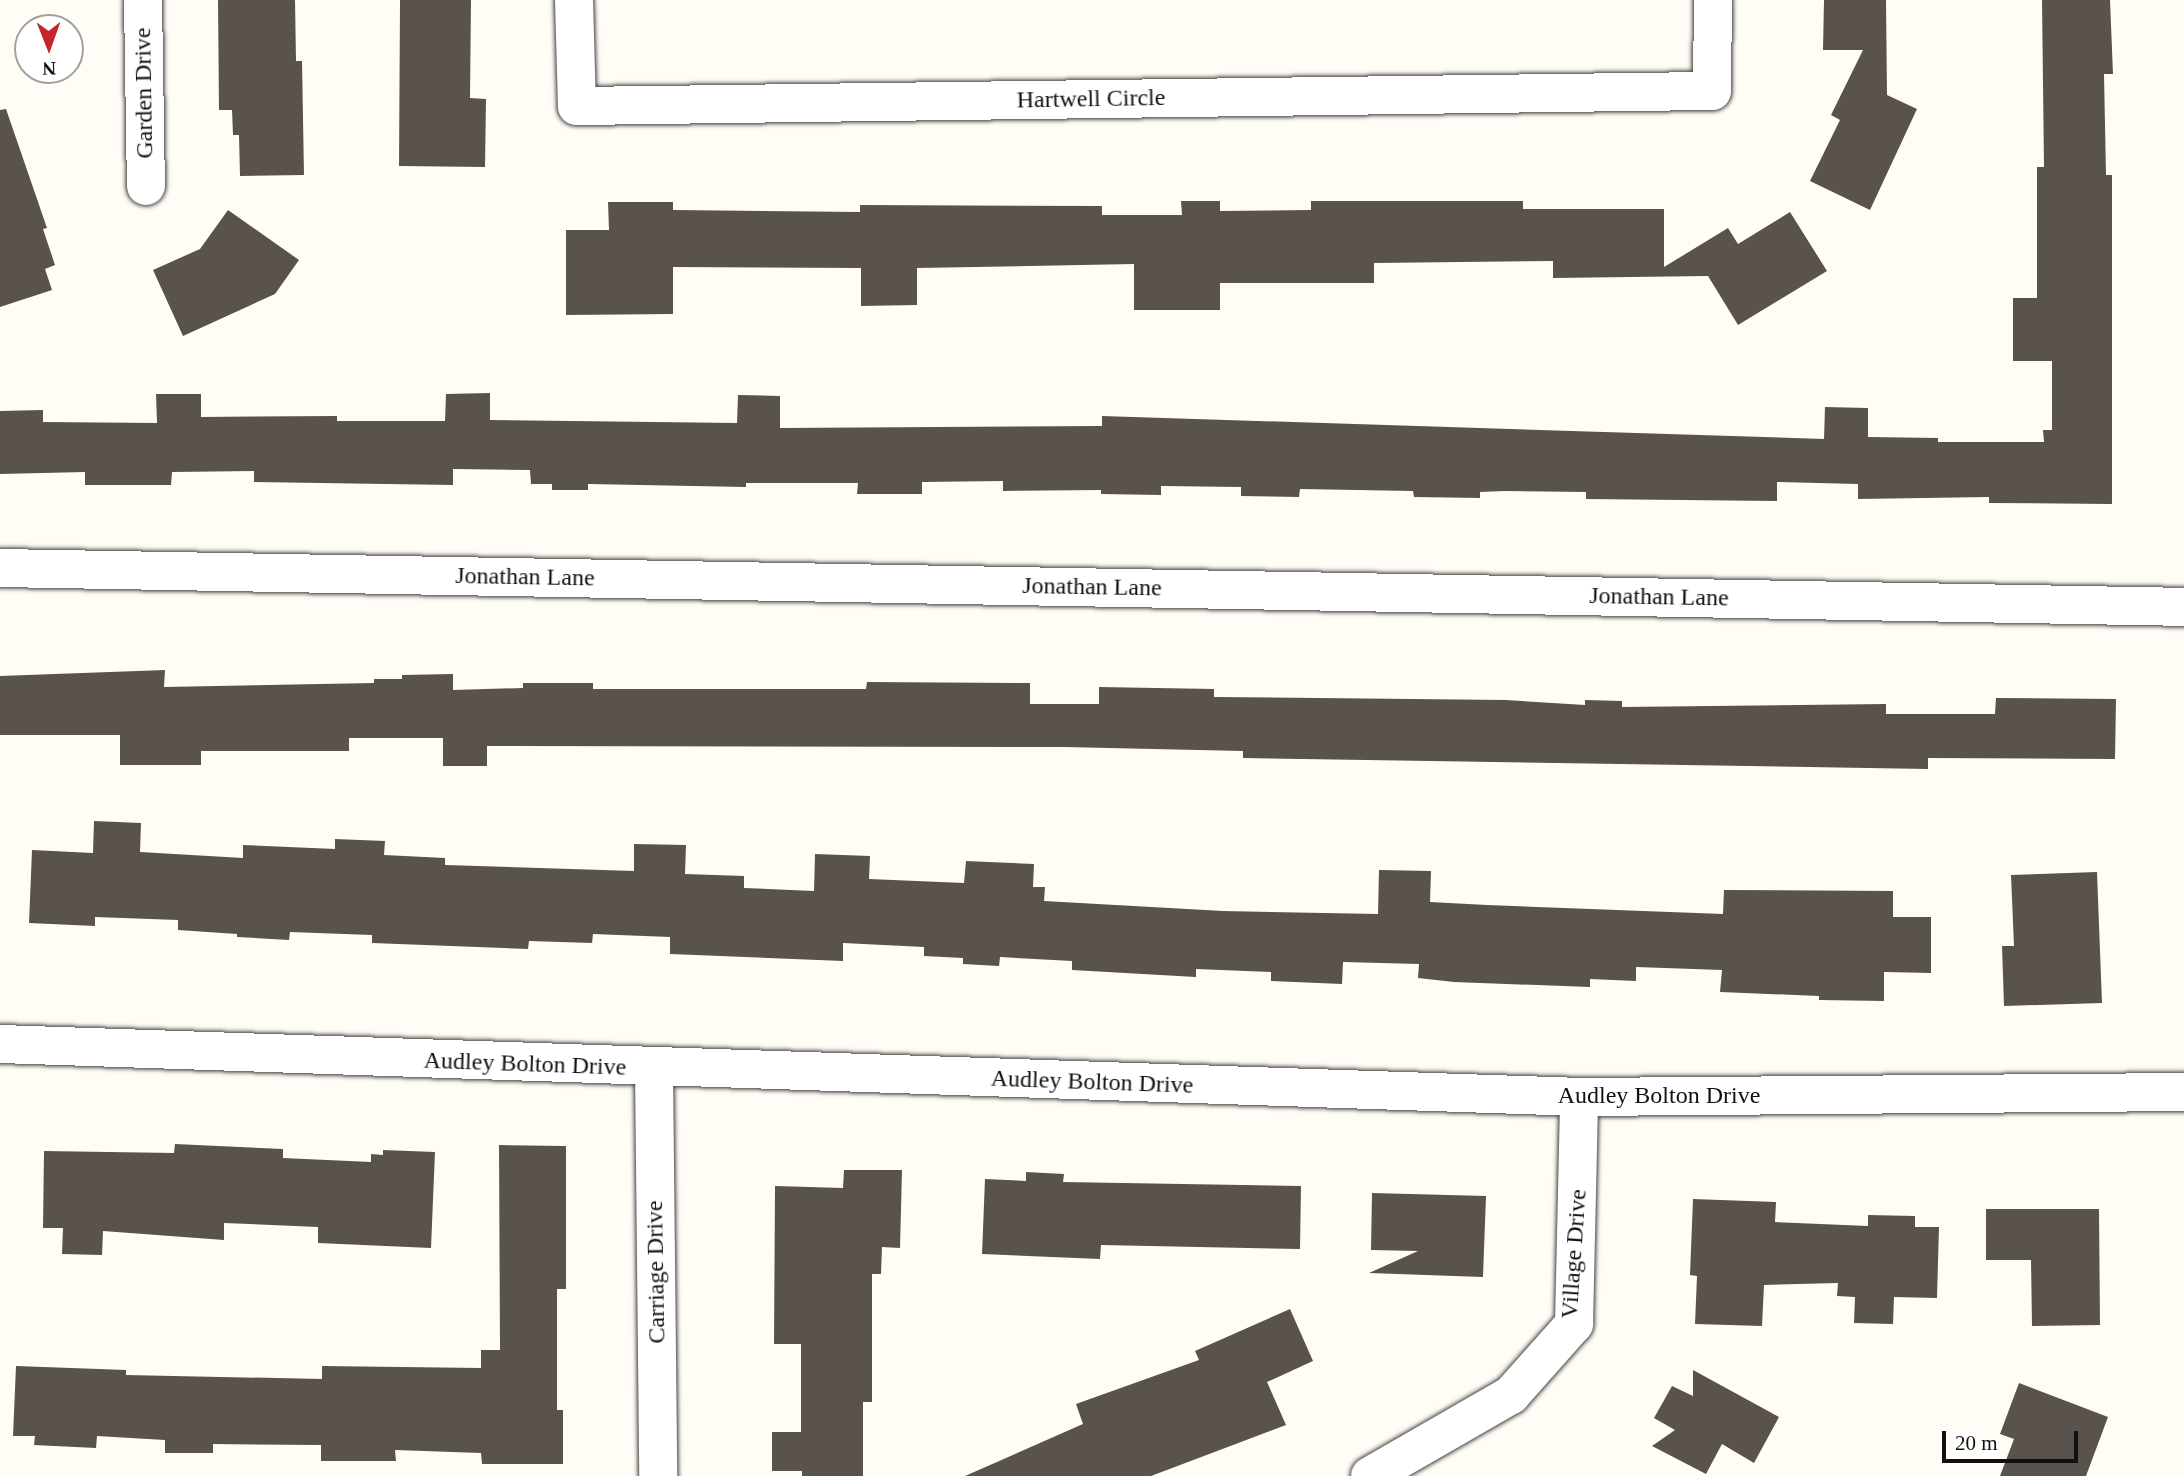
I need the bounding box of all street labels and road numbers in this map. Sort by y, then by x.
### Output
street label: Garden Drive [128,27,160,159]
street label: Hartwell Circle [1016,83,1166,115]
street label: Jonathan Lane [455,561,595,593]
street label: Jonathan Lane [1022,571,1162,603]
street label: Jonathan Lane [1589,581,1729,613]
street label: Audley Bolton Drive [423,1046,627,1082]
street label: Audley Bolton Drive [990,1064,1194,1100]
street label: Audley Bolton Drive [1558,1082,1760,1110]
street label: Village Drive [1555,1188,1593,1320]
street label: Carriage Drive [640,1200,672,1344]

